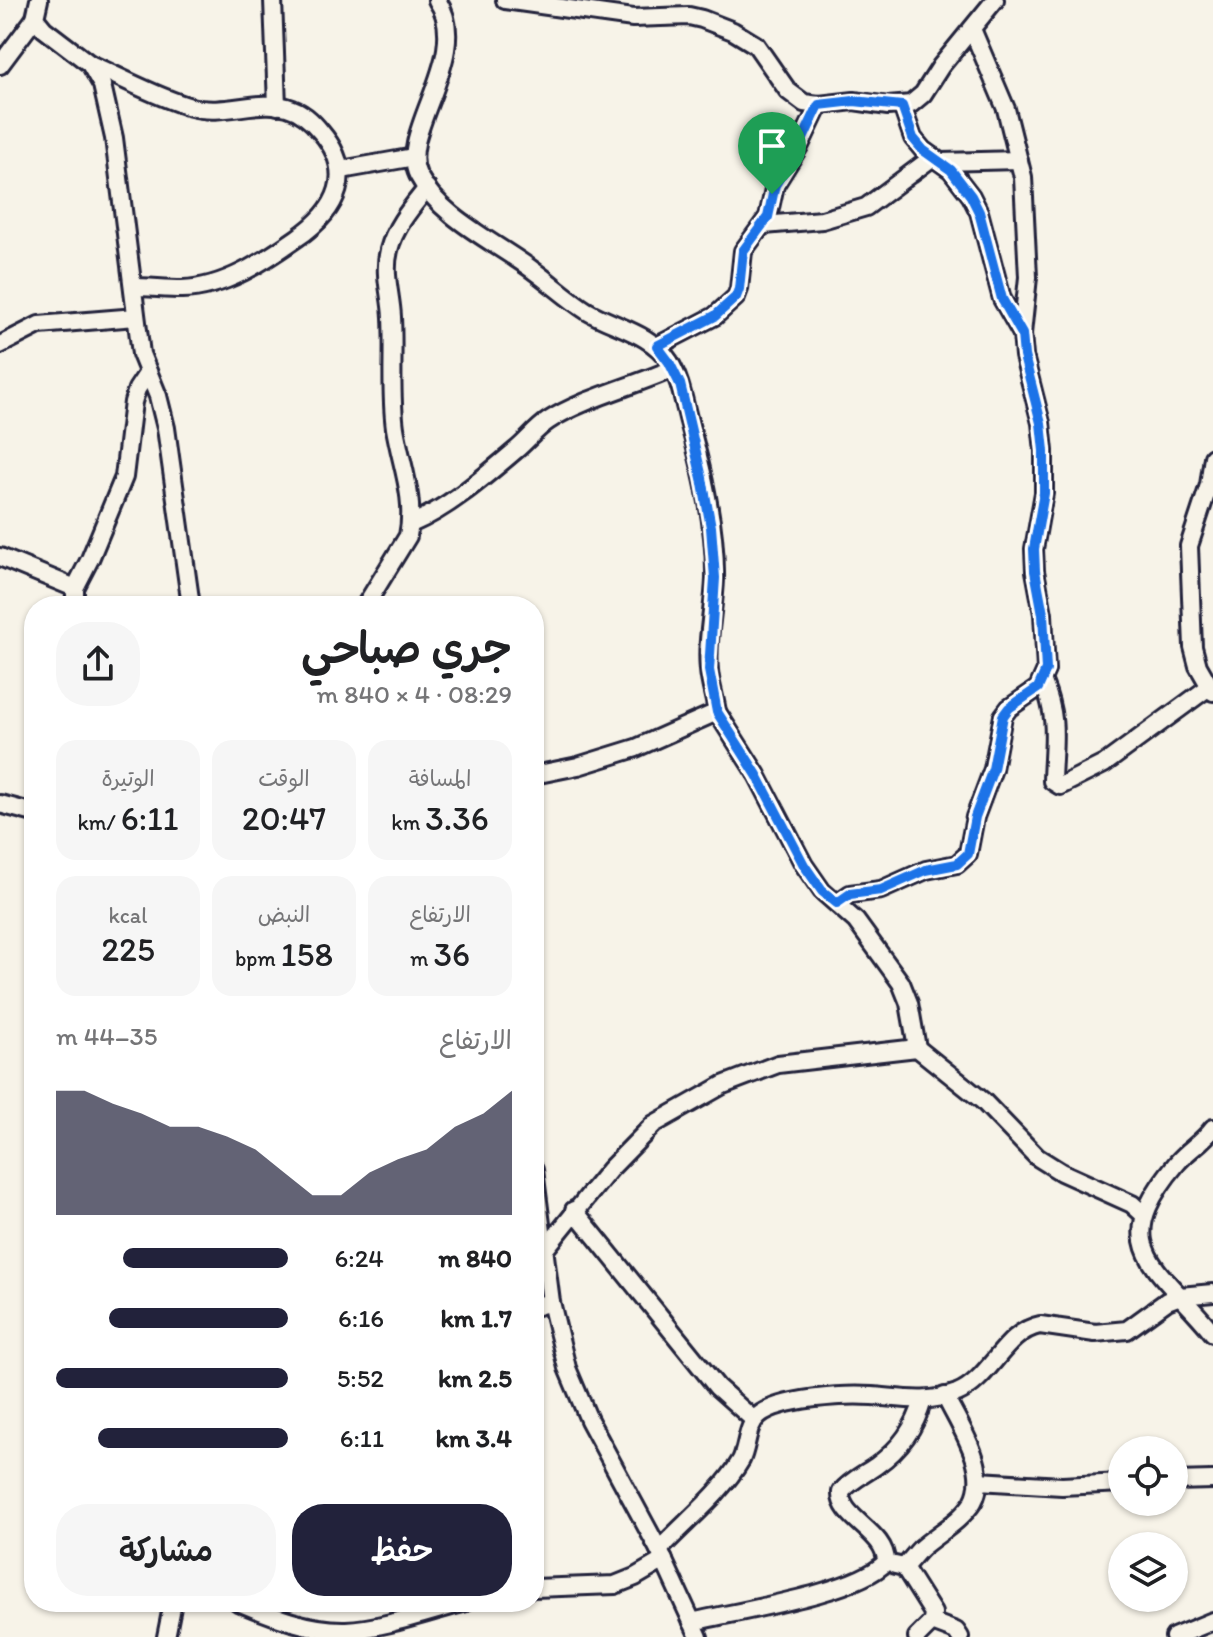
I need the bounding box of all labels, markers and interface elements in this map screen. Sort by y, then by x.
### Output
pin [738,112,806,194]
icon: arrive [750,124,794,168]
text: جري صباحي [301,621,512,674]
button: share [56,622,140,706]
text: 08:29 · 4 × 840 m [316,678,512,710]
text: الوتيرة [101,765,155,792]
text: الوقت [258,765,310,792]
text: المسافة [409,765,471,792]
text: 6:11 [121,798,179,839]
text: 20:47 [242,798,326,839]
text: 3.36 [425,798,489,839]
text: /km [77,809,121,836]
text: km [391,809,425,836]
text: النبض [258,901,310,928]
text: الارتفاع [409,901,471,928]
text: kcal [108,902,148,929]
text: 225 [101,929,155,970]
text: 158 [281,934,333,975]
text: 36 [433,934,470,975]
text: bpm [235,945,281,972]
text: m [410,945,433,972]
text: 35–44 m [56,1020,157,1052]
text: الارتفاع [439,1024,512,1056]
text: 6:24 [335,1242,384,1274]
text: 840 m [438,1242,512,1274]
text: 6:16 [338,1302,384,1334]
text: 1.7 km [440,1302,512,1334]
text: 5:52 [337,1362,384,1394]
text: 2.5 km [438,1362,512,1394]
text: 6:11 [340,1422,384,1454]
text: 3.4 km [436,1422,512,1454]
map controls [1108,1436,1188,1612]
button: locate [1108,1436,1188,1516]
button: مشاركة [56,1504,276,1596]
button: حفظ [292,1504,512,1596]
button: layers [1108,1532,1188,1612]

